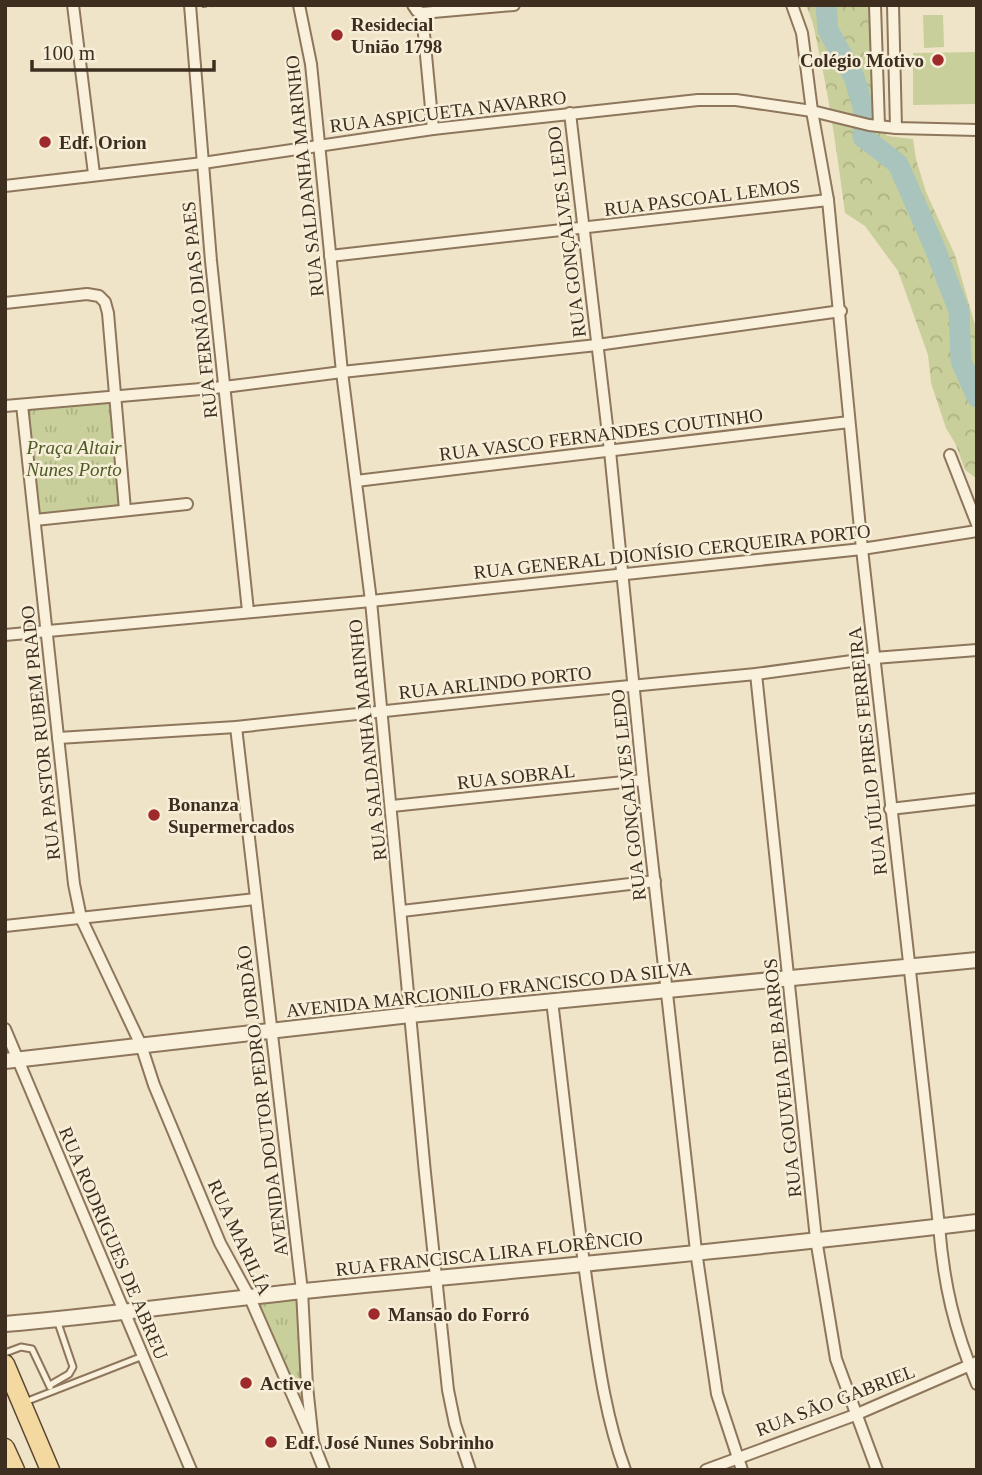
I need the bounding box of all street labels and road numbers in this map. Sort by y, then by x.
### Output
street label: RUA SALDANHA MARINHO [281,54,328,298]
street label: RUA ASPICUETA NAVARRO [328,87,568,136]
street label: RUA GONÇALVES LEDO [543,125,590,339]
street label: RUA PASCOAL LEMOS [603,175,801,220]
street label: RUA FERNÃO DIAS PAES [178,200,221,420]
street label: RUA VASCO FERNANDES COUTINHO [438,404,764,465]
street label: RUA GENERAL DIONÍSIO CERQUEIRA PORTO [473,520,872,583]
street label: RUA PASTOR RUBEM PRADO [17,605,64,861]
street label: RUA SALDANHA MARINHO [344,618,391,862]
street label: RUA JÚLIO PIRES FERREIRA [844,625,891,876]
street label: RUA ARLINDO PORTO [398,662,593,703]
street label: RUA GONÇALVES LEDO [607,688,650,902]
street label: RUA SOBRAL [456,760,576,793]
street label: AVENIDA DOUTOR PEDRO JORDÃO [233,944,292,1258]
street label: RUA GOUVEIA DE BARROS [760,957,805,1198]
street label: AVENIDA MARCIONILO FRANCISCO DA SILVA [285,958,693,1021]
street label: RUA RODRIGUES DE ABREU [55,1124,172,1363]
street label: RUA MARILÍA [204,1176,276,1299]
street label: RUA FRANCISCA LIRA FLORÊNCIO [334,1227,644,1280]
street label: RUA SÃO GABRIEL [753,1360,918,1441]

